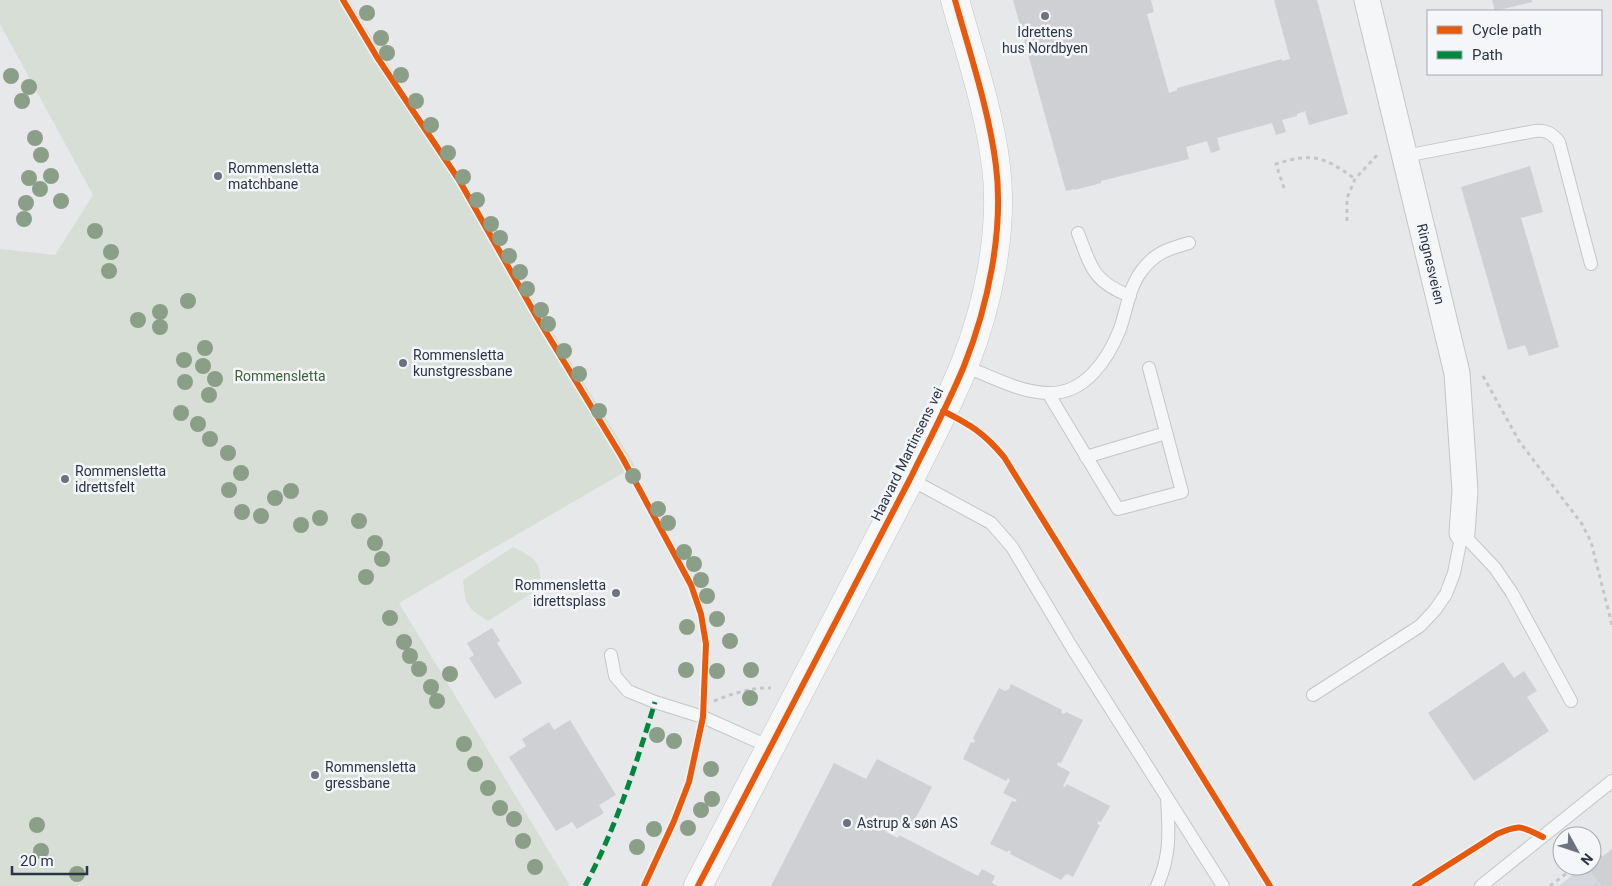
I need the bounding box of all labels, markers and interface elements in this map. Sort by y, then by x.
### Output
marker: Idrettens hus Nordbyen [1039,10,1051,22]
legend [1427,10,1602,75]
text: Cycle path [1472,21,1542,39]
place label: Idrettens hus Nordbyen [1002,24,1088,56]
text: Path [1472,46,1503,64]
place label: Rommensletta matchbane [228,160,319,192]
marker: Rommensletta matchbane [212,170,224,182]
street label: Ringnesveien [1414,222,1448,306]
place label: Rommensletta kunstgressbane [413,347,512,379]
marker: Rommensletta kunstgressbane [397,357,409,369]
park label: Rommensletta [234,368,326,384]
street label: Haavard Martinsens vei [868,385,946,523]
place label: Rommensletta idrettsfelt [75,463,166,495]
marker: Rommensletta idrettsfelt [59,473,71,485]
place label: Rommensletta idrettsplass [515,577,606,609]
marker: Rommensletta idrettsplass [610,587,622,599]
place label: Rommensletta gressbane [325,759,416,791]
marker: Rommensletta gressbane [309,769,321,781]
place label: Astrup & søn AS [857,815,958,831]
marker: Astrup & søn AS [841,817,853,829]
north arrow [1552,826,1602,876]
scale bar [12,844,88,876]
text: N [1578,850,1596,868]
text: 20 m [20,852,54,870]

